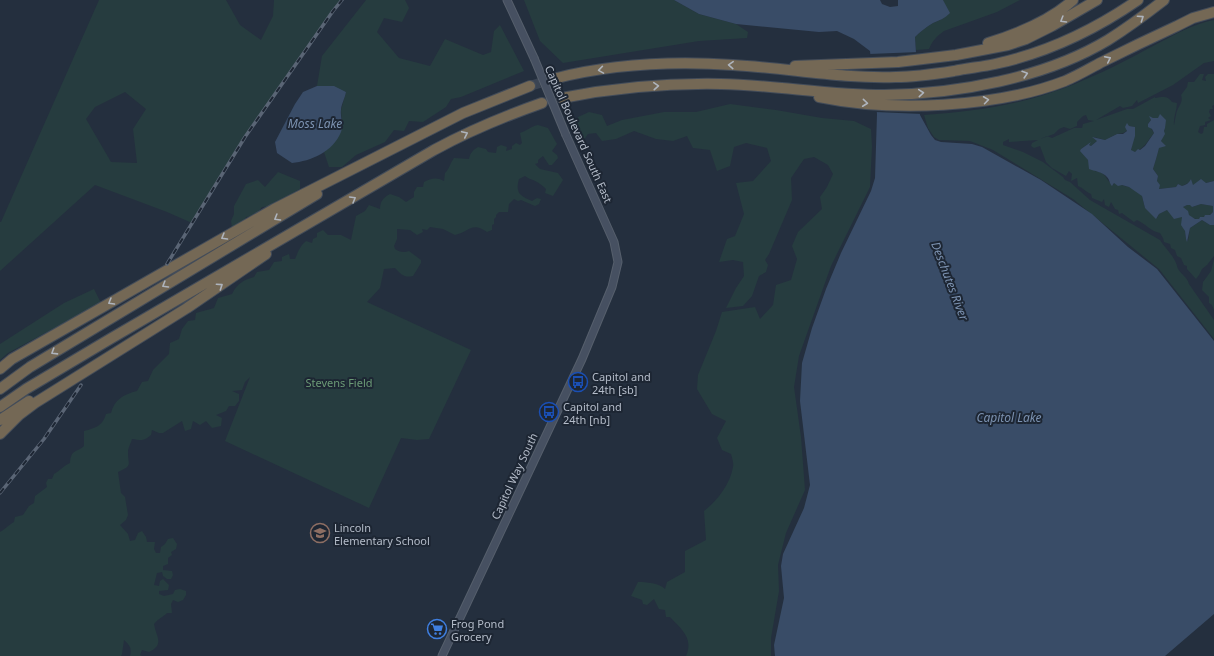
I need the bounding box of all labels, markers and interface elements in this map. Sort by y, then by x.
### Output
one-way arrow [1060,15,1067,22]
one-way arrow [1137,15,1144,22]
one-way arrow [1104,56,1111,64]
one-way arrow [728,60,734,69]
street label: Capitol Boulevard South East [542,63,616,205]
one-way arrow [598,65,604,74]
one-way arrow [1021,70,1028,79]
one-way arrow [653,82,659,91]
one-way arrow [918,89,924,98]
one-way arrow [983,96,989,105]
one-way arrow [862,99,868,108]
water label: Moss Lake [288,115,342,132]
one-way arrow [461,131,469,139]
one-way arrow [348,196,356,203]
one-way arrow [274,213,281,220]
one-way arrow [221,233,228,240]
water label: Deschutes River [927,239,973,324]
one-way arrow [162,280,169,287]
one-way arrow [215,284,222,291]
one-way arrow [108,297,115,304]
one-way arrow [51,348,58,355]
place label: Capitol and 24th [sb] [592,369,651,397]
bus stop icon: Capitol and 24th [sb] [567,371,589,393]
park label: Stevens Field [305,375,373,390]
place label: Capitol and 24th [nb] [563,399,622,427]
bus stop icon: Capitol and 24th [nb] [538,401,560,423]
water label: Capitol Lake [976,409,1042,426]
street label: Capitol Way South [487,430,541,522]
place label: Lincoln Elementary School [334,520,430,548]
school or university icon: Lincoln Elementary School [309,522,331,544]
place label: Frog Pond Grocery [451,616,504,644]
supermarket icon: Frog Pond Grocery [426,618,448,640]

